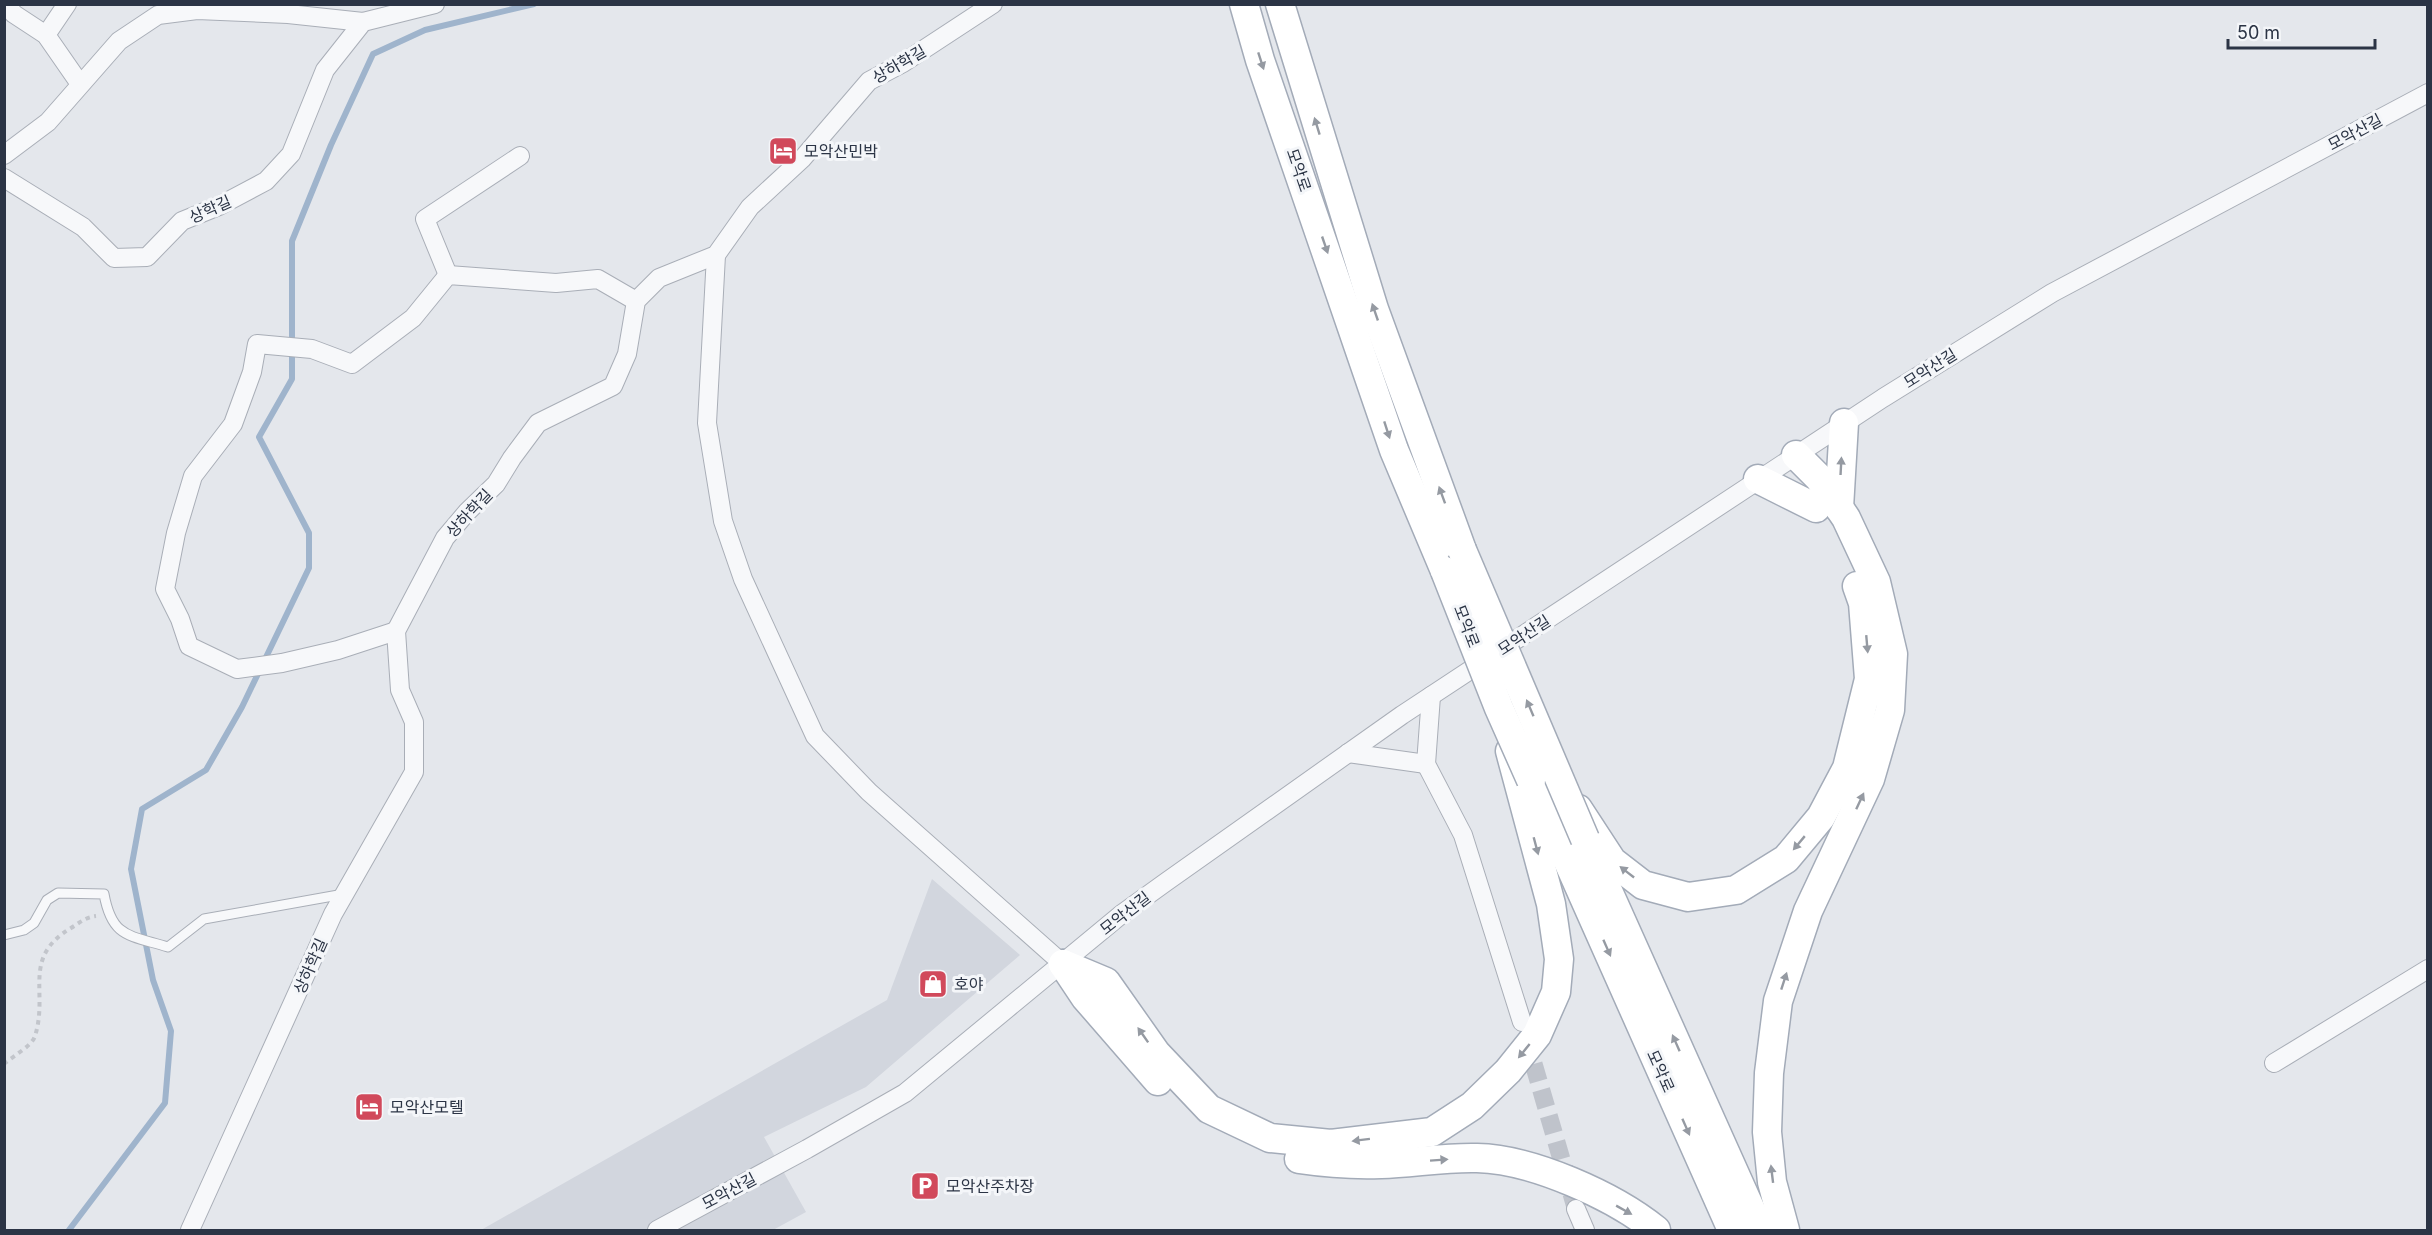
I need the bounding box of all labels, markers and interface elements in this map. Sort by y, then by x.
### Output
scale bar [2228,12,2375,50]
text: 50 m [2237,22,2280,43]
street label: 상하학길 [868,41,930,87]
one-way arrow [1257,52,1266,70]
street label: 모악산길 [2324,109,2386,155]
one-way arrow [1312,117,1321,135]
hotel icon: 모악산민박 [767,135,799,167]
place label: 모악산민박 [804,141,878,161]
street label: 모악로 [1282,146,1316,194]
street label: 상학길 [186,191,234,227]
one-way arrow [1321,236,1330,254]
one-way arrow [1370,303,1379,321]
street label: 모악산길 [1900,344,1960,392]
one-way arrow [1383,421,1393,439]
one-way arrow [1837,456,1846,475]
street label: 상하학길 [442,485,496,541]
one-way arrow [1437,486,1446,504]
street label: 모악로 [1450,602,1484,650]
street label: 모악산길 [1494,611,1554,659]
one-way arrow [1862,634,1871,653]
one-way arrow [1525,699,1534,717]
one-way arrow [1855,792,1865,810]
one-way arrow [1793,835,1806,851]
one-way arrow [1531,837,1541,855]
one-way arrow [1619,866,1635,879]
street label: 모악산길 [1096,887,1154,939]
street label: 상하학길 [289,935,331,997]
one-way arrow [1602,940,1611,957]
shop icon: 호야 [917,968,949,1000]
one-way arrow [1780,972,1790,990]
place label: 호야 [954,974,984,994]
one-way arrow [1138,1027,1150,1043]
one-way arrow [1671,1034,1680,1052]
one-way arrow [1517,1043,1530,1059]
street label: 모악로 [1643,1047,1679,1095]
hotel icon: 모악산모텔 [353,1091,385,1123]
place label: 모악산모텔 [390,1097,464,1117]
one-way arrow [1681,1118,1691,1136]
one-way arrow [1351,1136,1370,1145]
one-way arrow [1430,1156,1449,1165]
one-way arrow [1767,1164,1776,1183]
street label: 모악산길 [698,1168,760,1214]
parking icon: 모악산주차장 [909,1170,941,1202]
place label: 모악산주차장 [946,1176,1035,1196]
one-way arrow [1616,1205,1633,1215]

